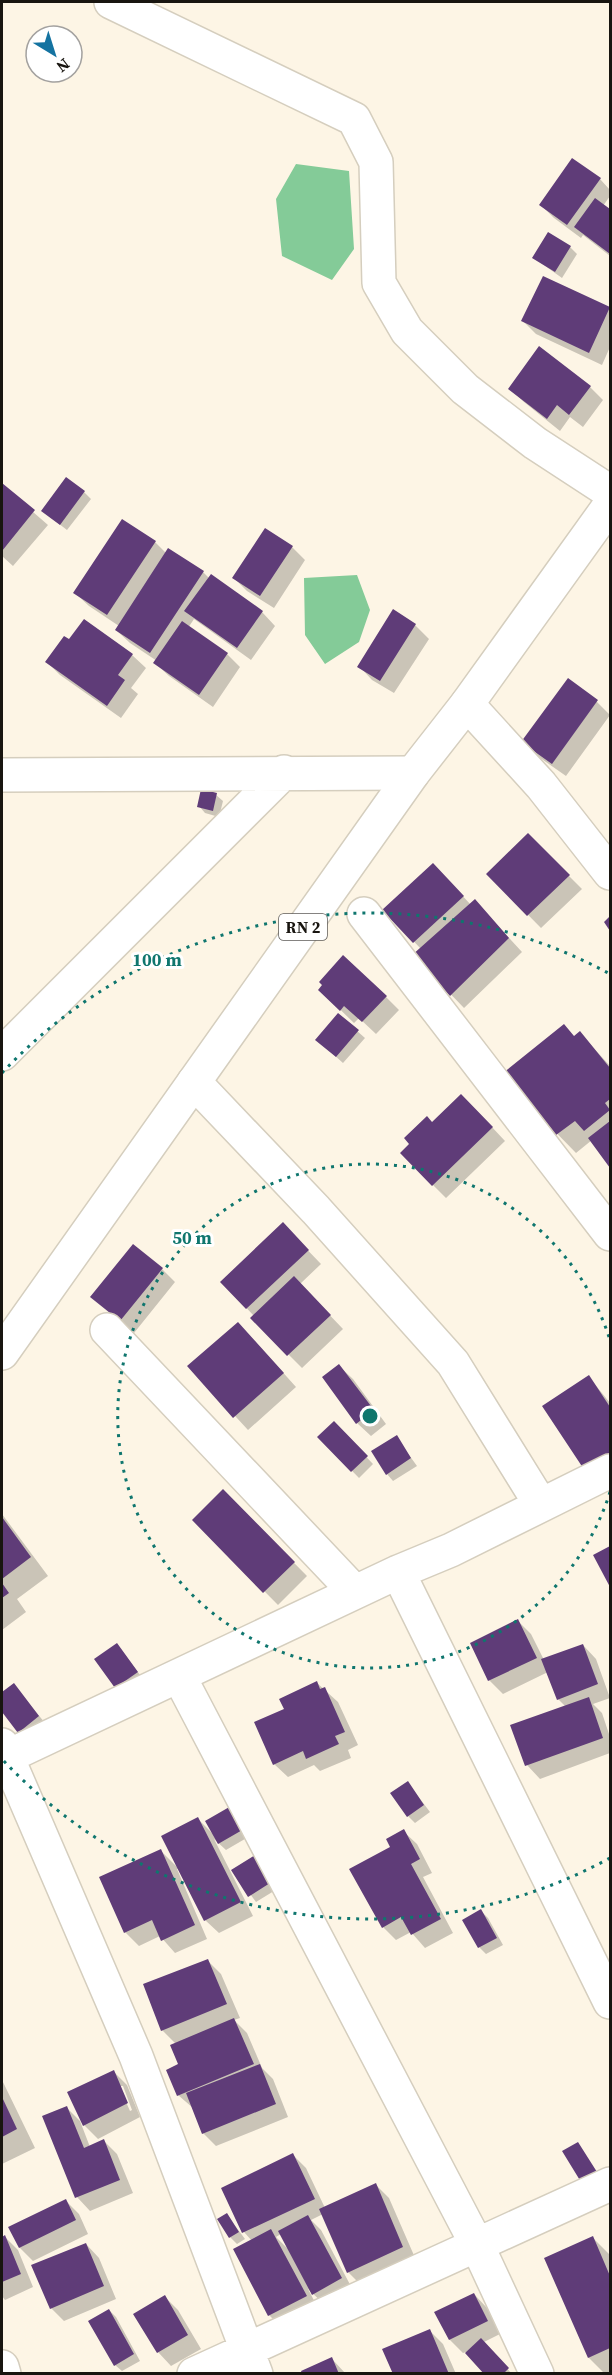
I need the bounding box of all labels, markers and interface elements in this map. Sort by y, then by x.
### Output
north arrow [24,24,84,84]
text: N [52,54,75,78]
road number: RN 2 [279,914,327,940]
text: 100 m [132,947,182,972]
text: 50 m [172,1225,212,1250]
centre of rings [360,1406,380,1426]

